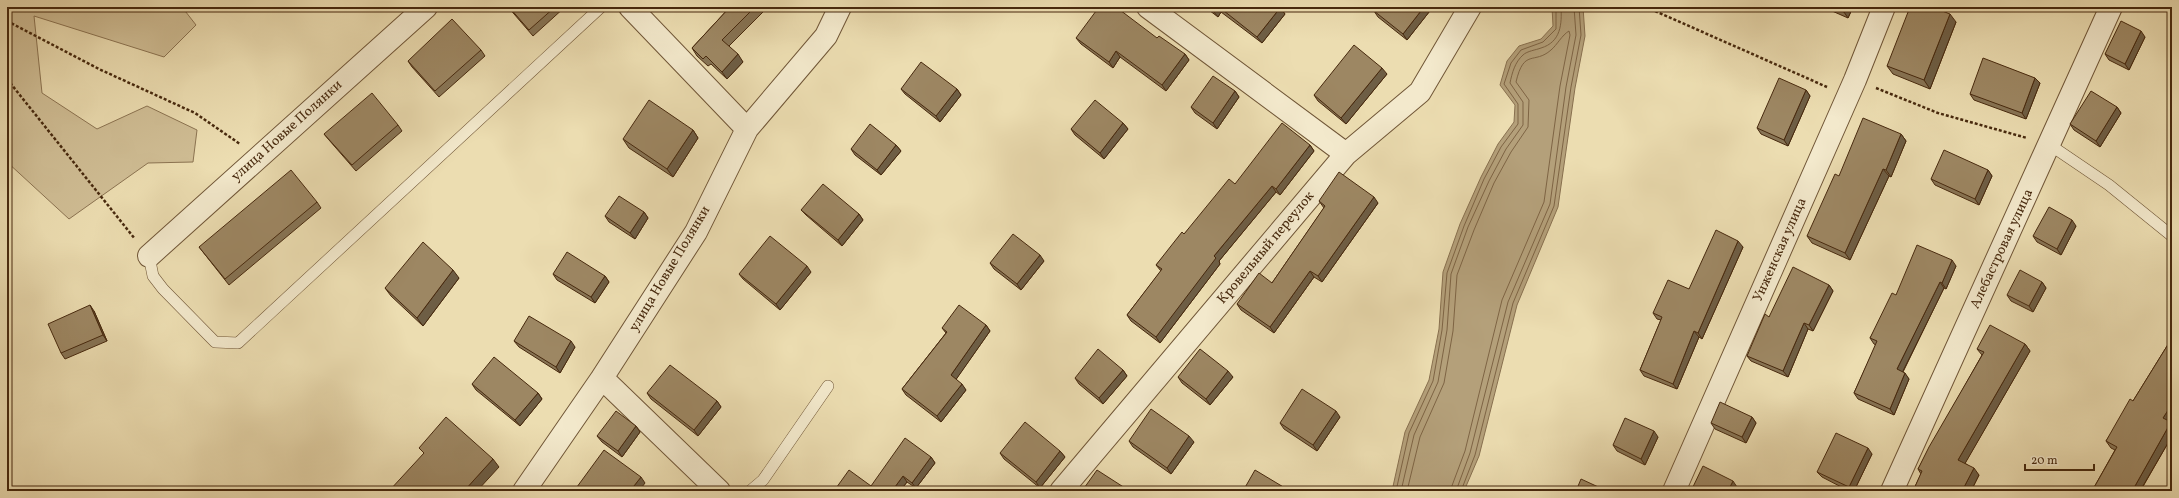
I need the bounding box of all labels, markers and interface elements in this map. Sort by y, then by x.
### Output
street label: улица Новые Полянки [227,76,347,186]
street label: Алебастровая улица [1966,186,2038,312]
street label: Кровельный переулок [1213,187,1319,308]
street label: Унженская улица [1749,195,1811,305]
street label: улица Новые Полянки [625,202,715,335]
scale bar [2025,446,2094,472]
text: 20 m [2031,453,2058,469]

